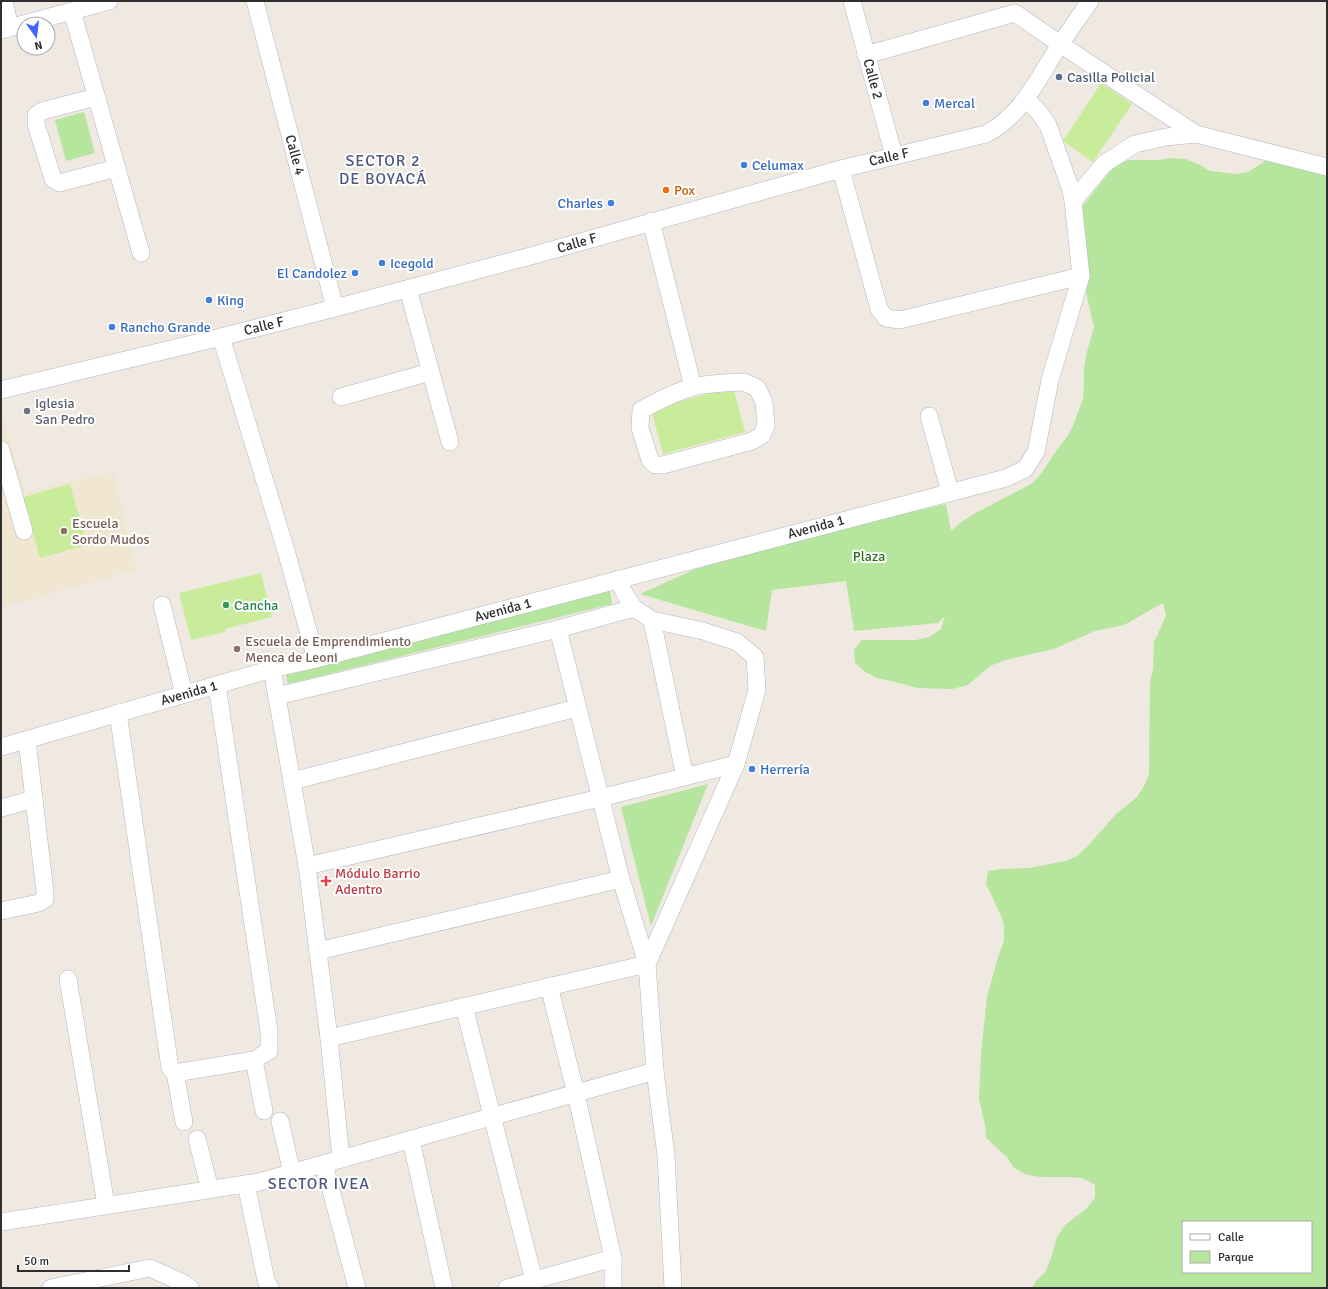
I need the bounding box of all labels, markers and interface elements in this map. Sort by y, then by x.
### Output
north arrow [16,16,56,56]
text: N [33,38,44,52]
street label: Calle 2 [859,57,887,101]
place label: Casilla Policial [1067,69,1155,86]
marker: Casilla Policial [1054,72,1064,82]
place label: Mercal [934,95,975,112]
marker: Mercal [921,98,931,108]
street label: Calle 4 [281,133,309,177]
street label: Calle F [867,144,911,170]
district label: SECTOR 2 DE BOYACÁ [339,151,427,189]
place label: Celumax [752,157,804,174]
marker: Celumax [739,160,749,170]
place label: Pox [674,182,696,199]
marker: Pox [661,185,671,195]
place label: Charles [558,195,603,212]
marker: Charles [606,198,616,208]
street label: Calle F [555,229,599,257]
place label: Icegold [390,255,434,272]
marker: Icegold [377,258,387,268]
place label: El Candolez [277,265,347,282]
marker: El Candolez [350,268,360,278]
place label: King [217,292,244,309]
marker: King [204,295,214,305]
street label: Calle F [242,313,286,339]
place label: Rancho Grande [120,319,211,336]
marker: Rancho Grande [107,322,117,332]
place label: Iglesia San Pedro [35,395,95,428]
marker: Iglesia San Pedro [22,406,32,416]
street label: Avenida 1 [786,511,846,543]
place label: Escuela Sordo Mudos [72,515,150,548]
marker: Escuela Sordo Mudos [59,526,69,536]
park label: Plaza [853,548,885,565]
street label: Avenida 1 [473,594,533,626]
place label: Cancha [234,597,278,614]
marker: Cancha [221,600,231,610]
place label: Escuela de Emprendimiento Menca de Leoni [245,633,411,666]
marker: Escuela de Emprendimiento Menca de Leoni [232,644,242,654]
street label: Avenida 1 [159,677,219,709]
place label: Herrería [760,761,810,778]
marker: Herrería [747,764,757,774]
place label: Módulo Barrio Adentro [335,865,420,898]
marker: Módulo Barrio Adentro [320,875,332,887]
district label: SECTOR IVEA [268,1174,370,1194]
legend [1182,1221,1312,1273]
text: Calle [1218,1230,1244,1245]
scale bar [18,1247,129,1273]
text: Parque [1218,1250,1254,1265]
text: 50 m [24,1254,49,1269]

